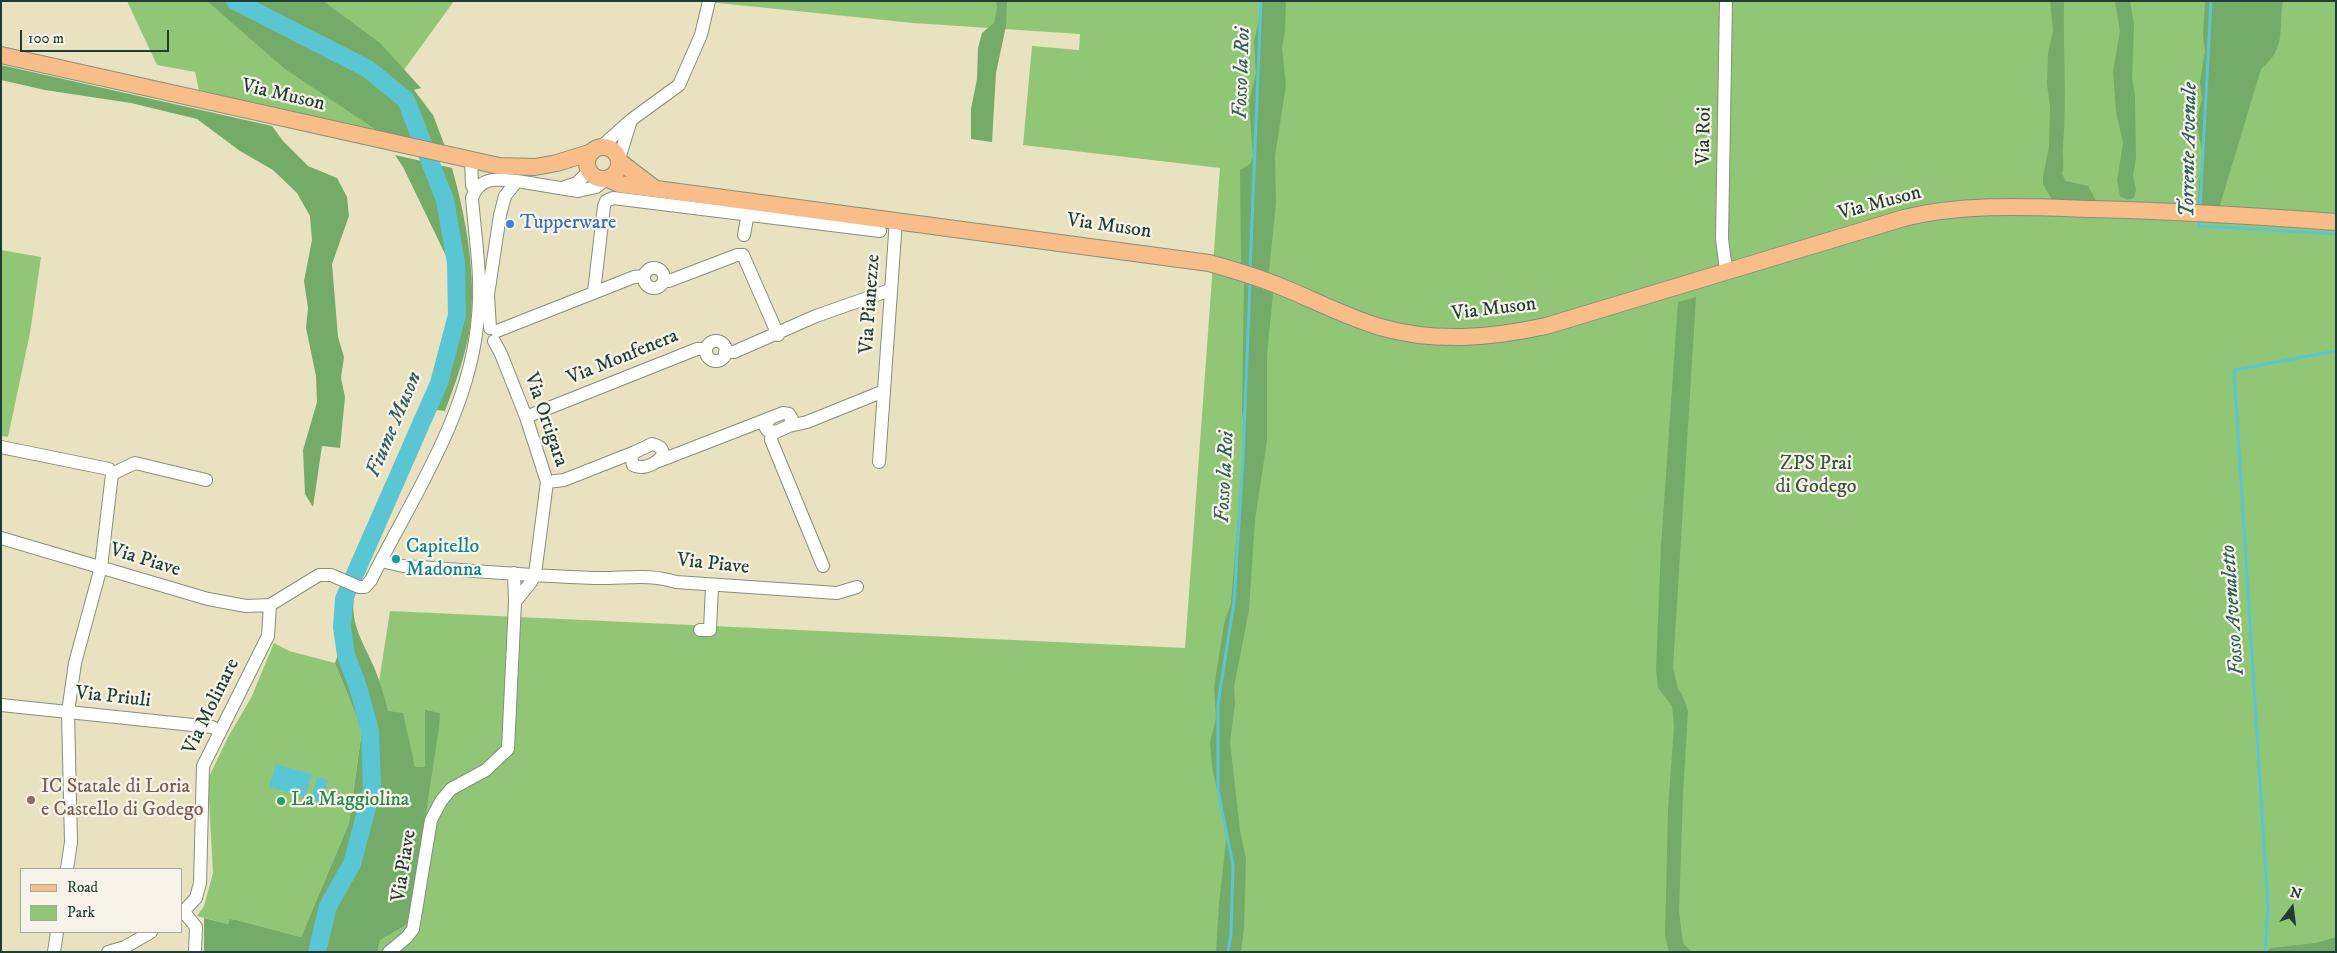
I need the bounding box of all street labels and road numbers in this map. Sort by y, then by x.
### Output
street label: Via Muson [239,75,327,117]
street label: Via Roi [1692,107,1718,165]
street label: Via Muson [1836,181,1924,227]
street label: Via Muson [1065,209,1153,245]
street label: Via Pianezze [856,253,886,355]
street label: Via Muson [1450,293,1538,327]
street label: Via Monfenera [564,325,682,391]
street label: Via Ortigara [518,370,572,470]
street label: Via Piave [107,539,183,583]
street label: Via Piave [676,549,750,581]
street label: Via Molinare [178,655,246,759]
street label: Via Priuli [74,682,152,714]
street label: Via Piave [387,828,423,904]

